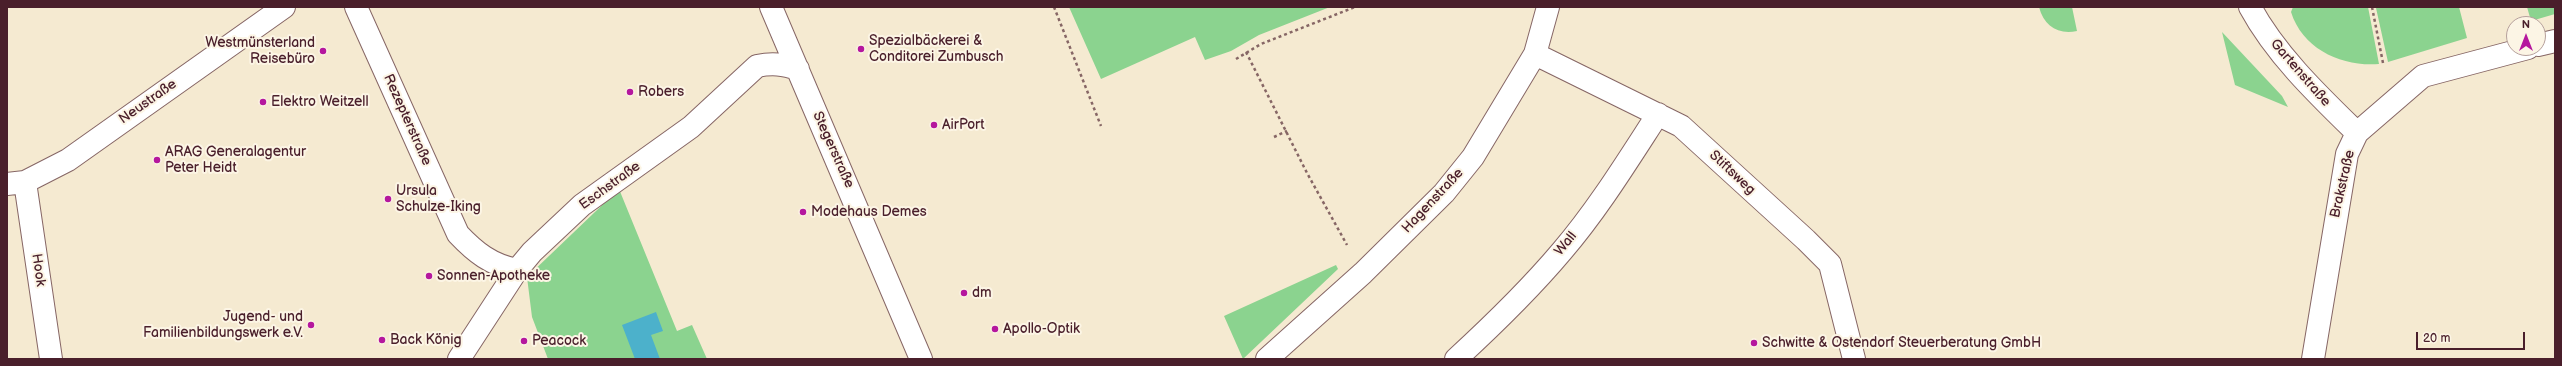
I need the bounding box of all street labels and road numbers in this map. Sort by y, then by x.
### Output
street label: Gartenstraße [2266,36,2334,110]
street label: Rezepterstraße [379,72,435,168]
street label: Neustraße [116,76,180,128]
street label: Stegerstraße [809,109,857,191]
street label: Stiftsweg [1705,147,1759,199]
street label: Brakstraße [2327,148,2359,220]
street label: Eschstraße [576,158,644,214]
street label: Hagenstraße [1399,165,1467,237]
street label: Wall [1551,229,1581,259]
street label: Hook [27,252,49,288]

